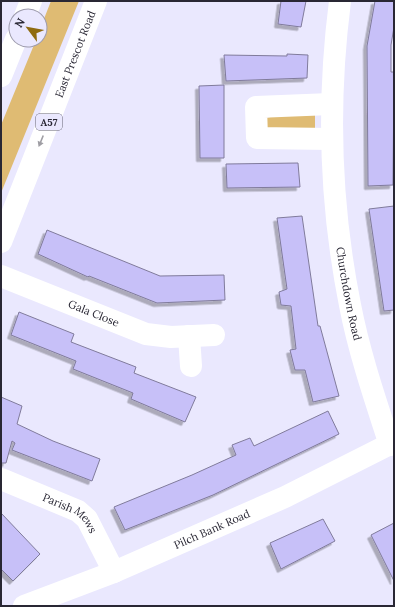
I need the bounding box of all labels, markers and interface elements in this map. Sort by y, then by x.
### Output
north arrow [8,8,48,48]
street label: East Prescot Road [52,8,99,100]
text: N [11,15,28,30]
road number: A57 [36,114,62,130]
one-way arrow [37,136,43,148]
street label: Churchdown Road [333,246,365,342]
street label: Gala Close [66,297,121,330]
street label: Parish Mews [41,490,100,535]
street label: Pilch Bank Road [172,506,252,552]

